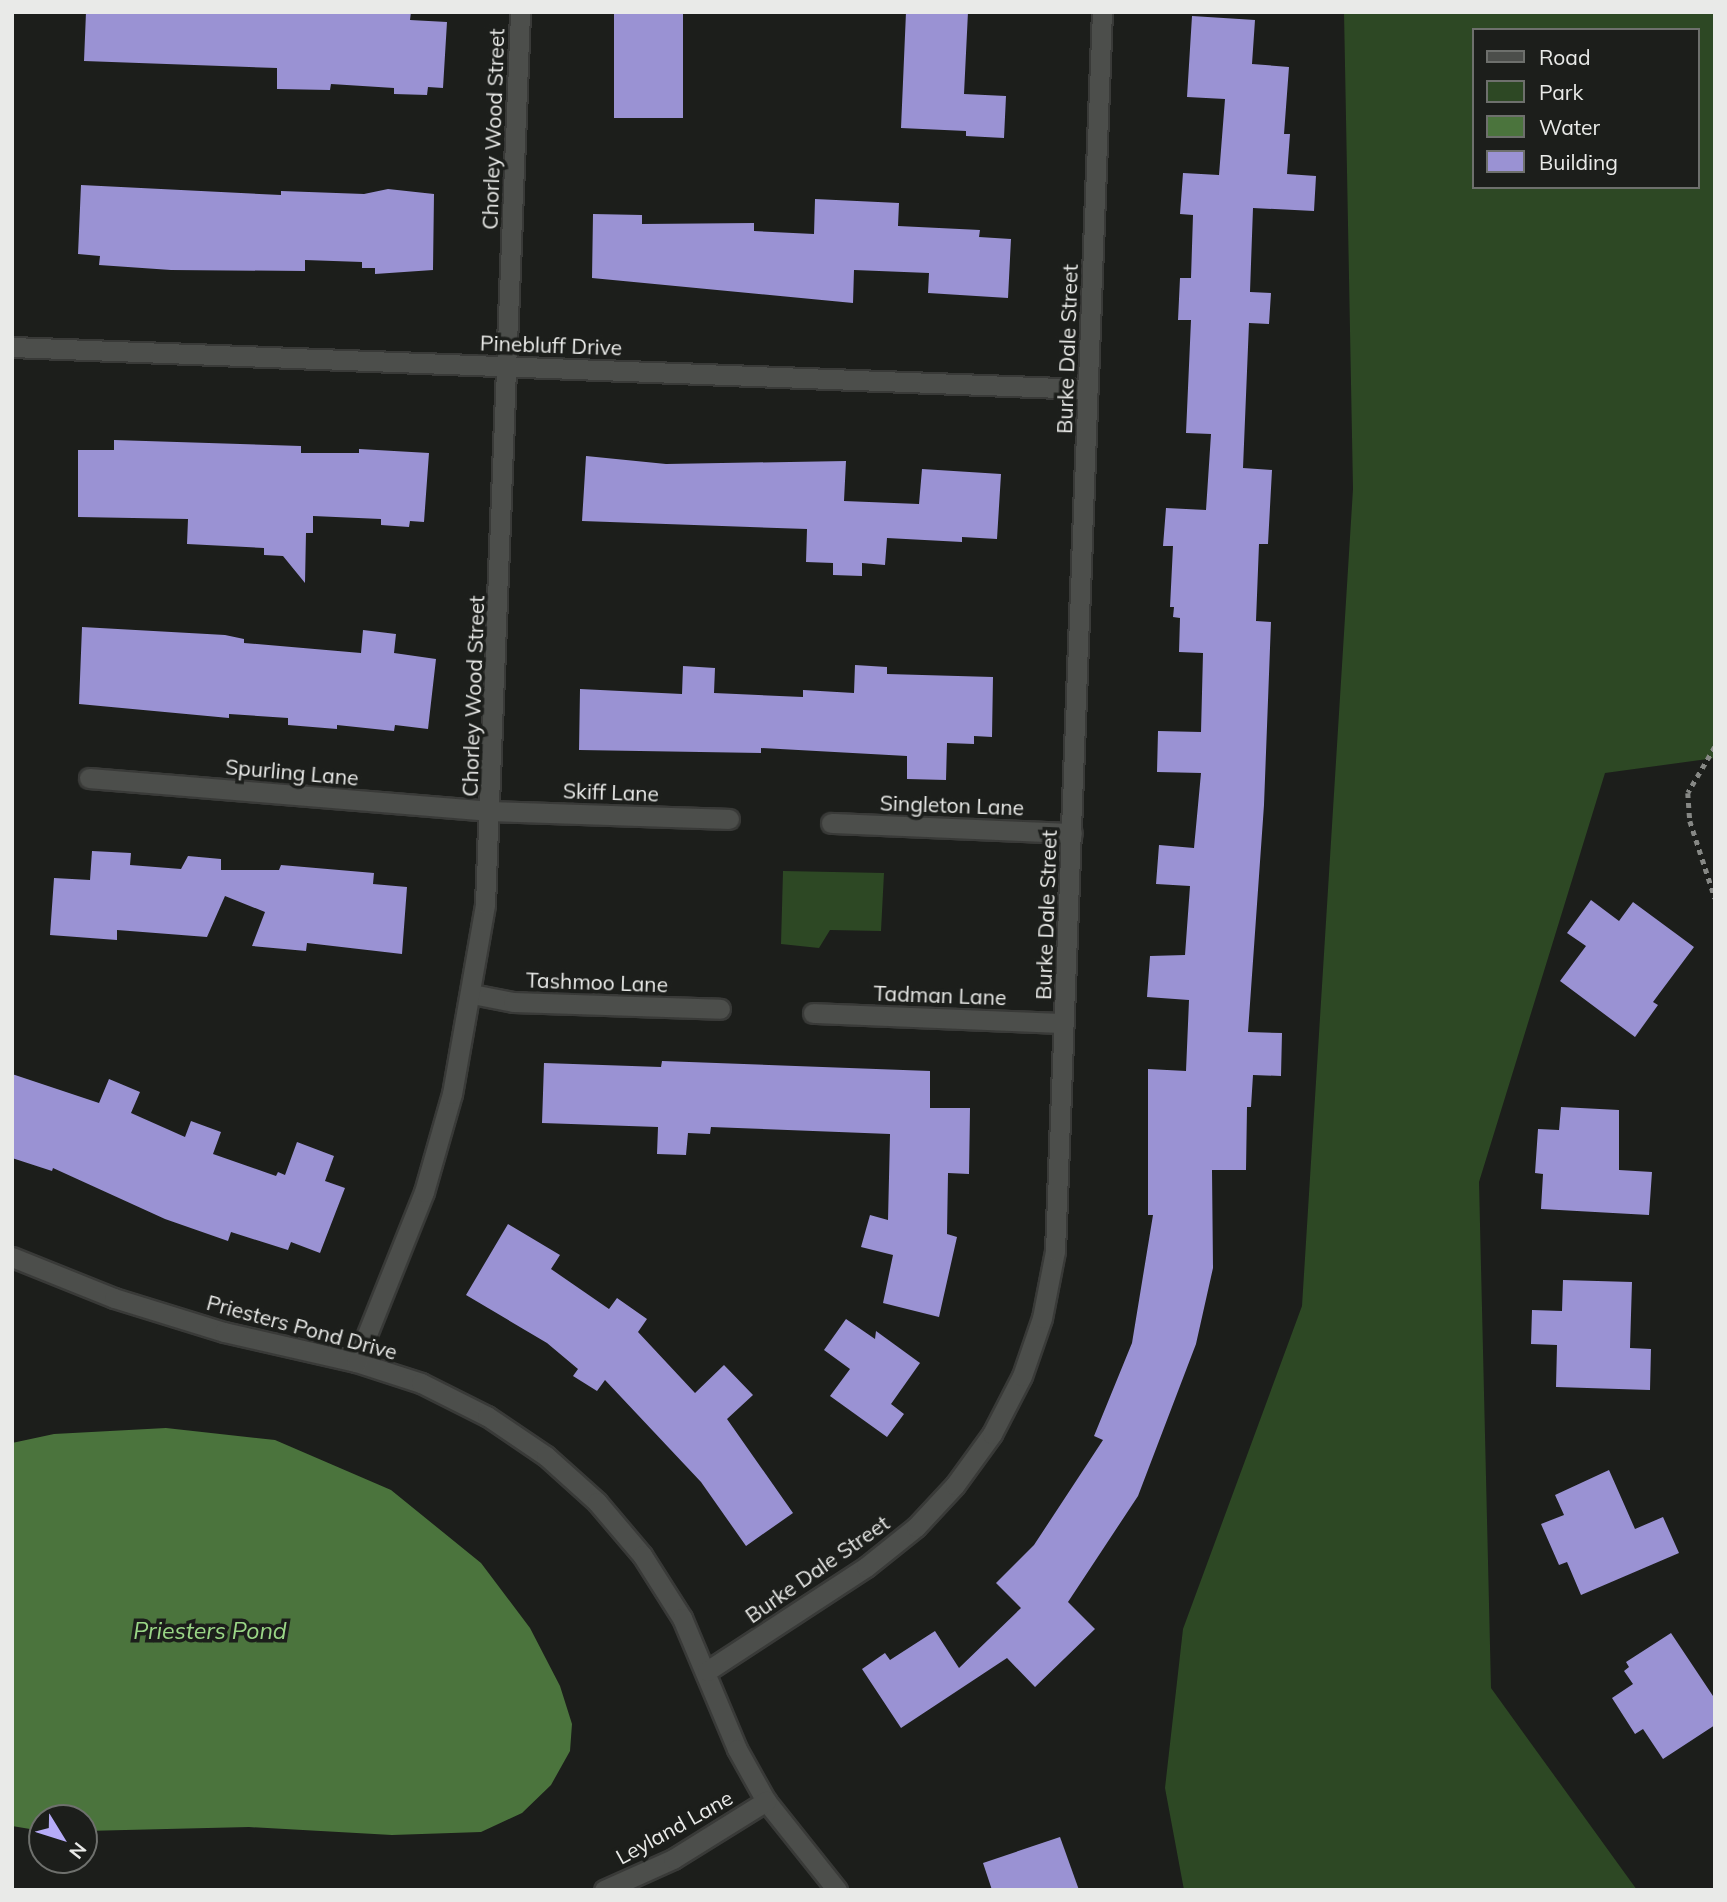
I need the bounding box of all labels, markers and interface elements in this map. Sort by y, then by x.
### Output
street label: Chorley Wood Street [477,28,509,230]
legend [1472,28,1699,189]
text: Road [1539,44,1590,70]
text: Park [1539,79,1583,105]
text: Water [1539,114,1600,140]
text: Building [1539,149,1618,175]
street label: Burke Dale Street [1051,264,1083,434]
street label: Pinebluff Drive [480,330,622,360]
street label: Chorley Wood Street [457,595,489,797]
street label: Spurling Lane [224,754,360,790]
street label: Skiff Lane [563,778,659,806]
street label: Singleton Lane [879,790,1025,820]
street label: Burke Dale Street [1030,830,1062,1000]
street label: Tashmoo Lane [526,967,668,997]
street label: Tadman Lane [873,980,1007,1010]
street label: Priesters Pond Drive [204,1289,400,1365]
street label: Burke Dale Street [740,1510,894,1628]
water label: Priesters Pond [133,1617,287,1645]
street label: Leyland Lane [611,1785,737,1869]
north arrow [28,1804,98,1874]
text: N [64,1838,92,1864]

